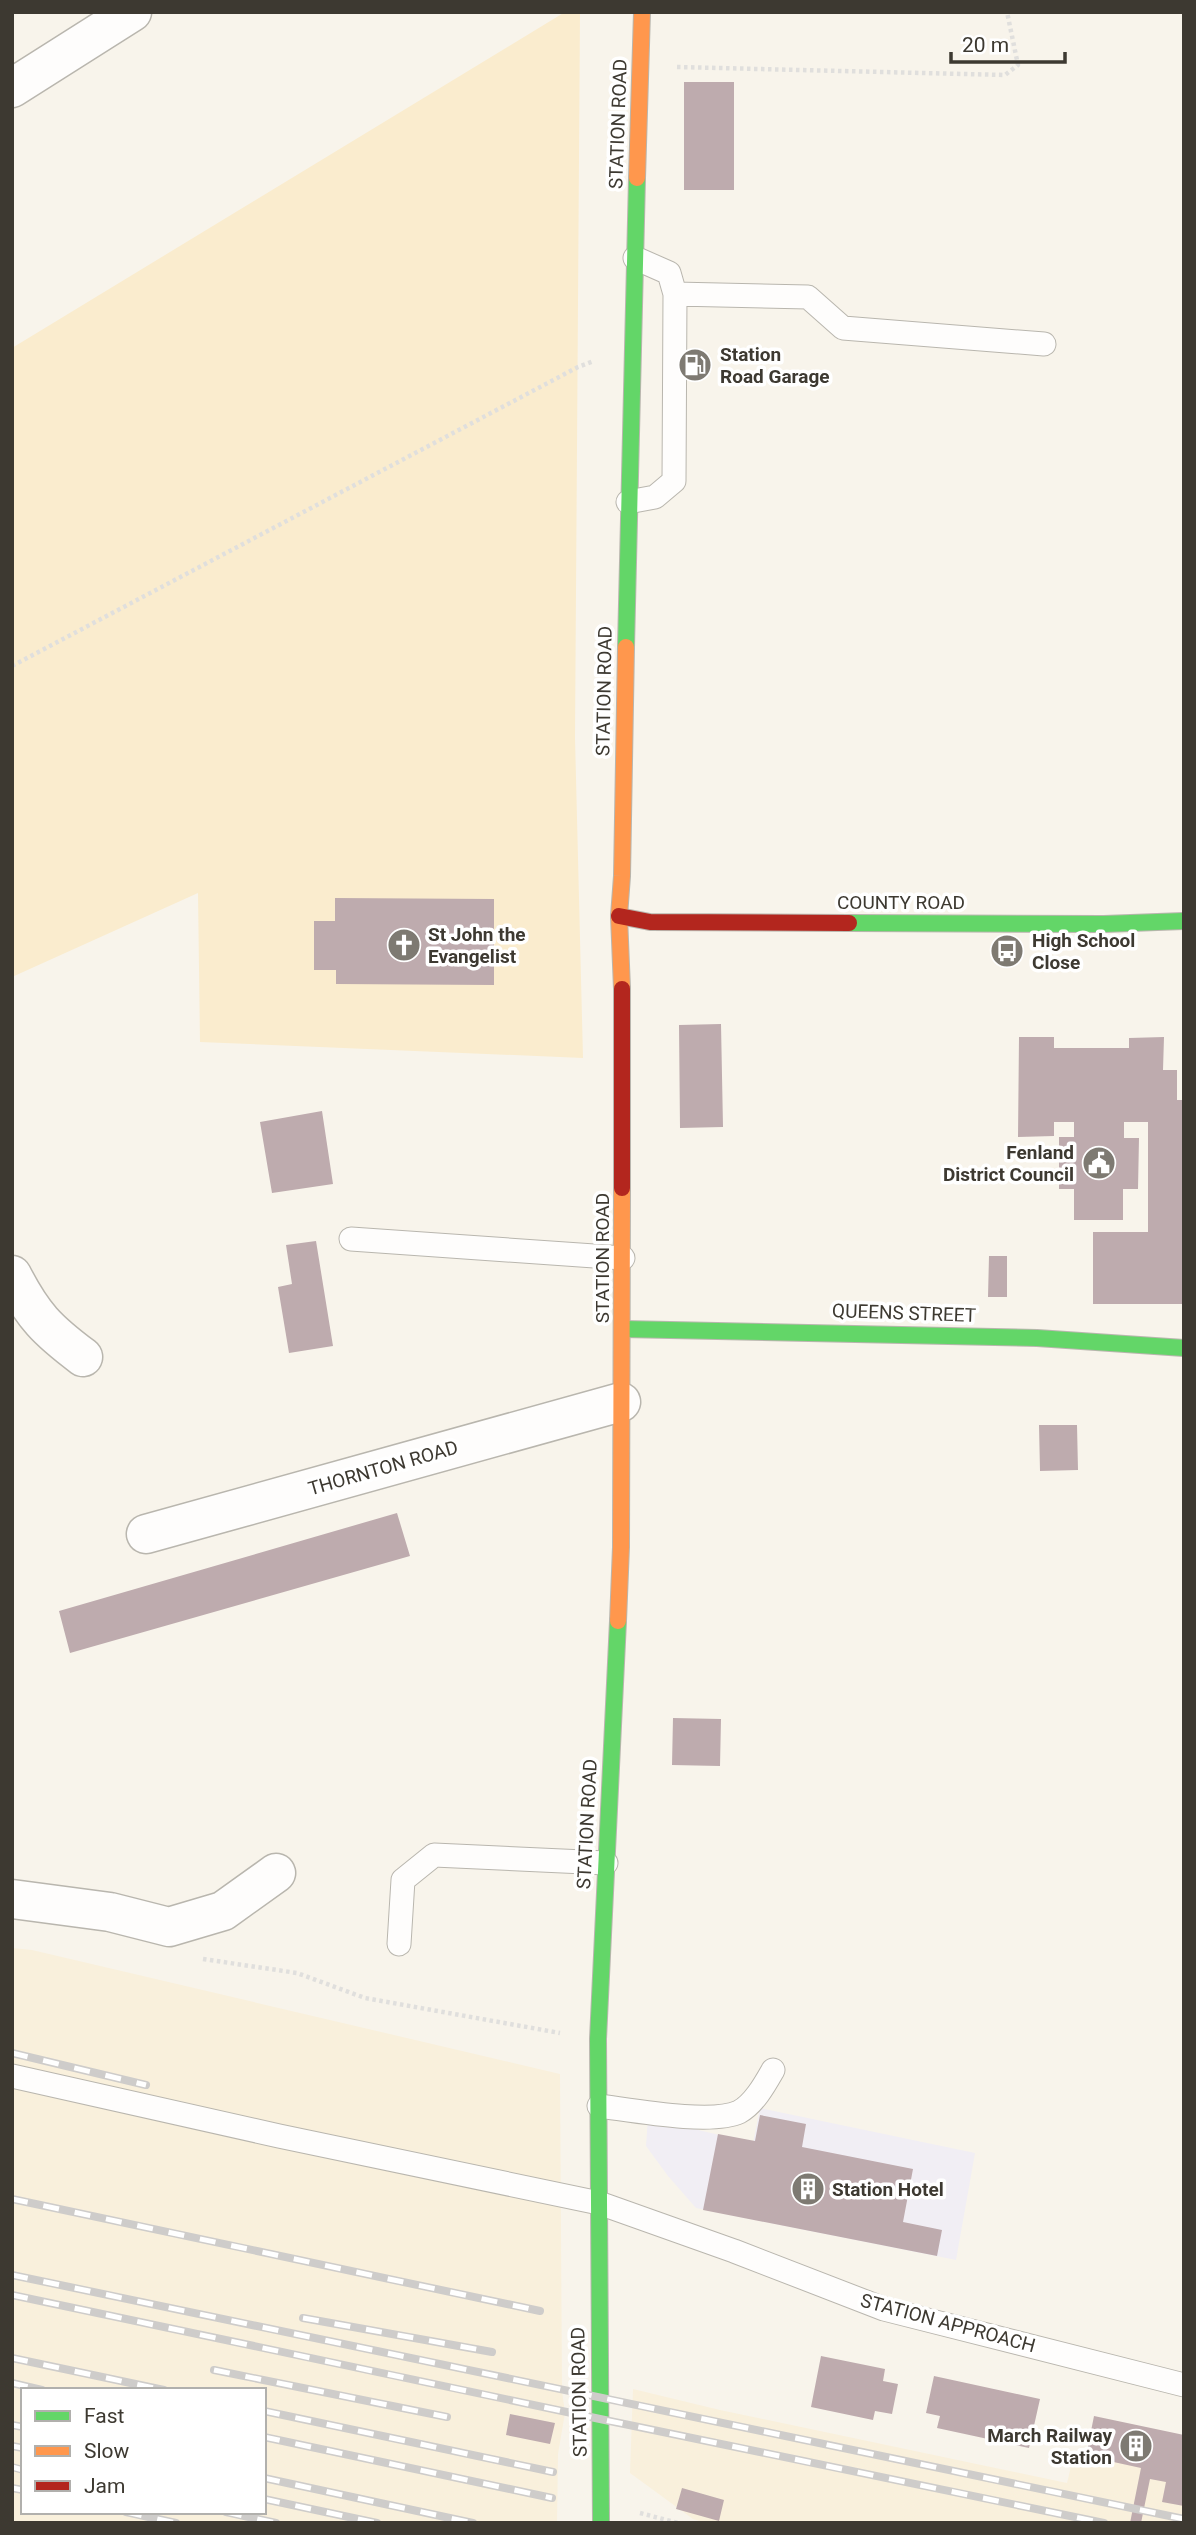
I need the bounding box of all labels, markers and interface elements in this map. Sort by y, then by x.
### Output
scale bar [951,21,1065,65]
text: 20 m [962,33,1009,57]
street label: STATION ROAD [604,58,632,190]
place label: Station Road Garage [720,343,830,388]
fuel station icon: Station Road Garage [676,346,714,384]
street label: STATION ROAD [591,626,617,756]
street label: COUNTY ROAD [837,891,965,914]
place label: St John the Evangelist [428,923,526,968]
church icon: St John the Evangelist [385,926,423,964]
place label: High School Close [1032,929,1135,974]
bus stop icon: High School Close [988,932,1026,970]
place label: Fenland District Council [943,1141,1074,1186]
public building icon: Fenland District Council [1080,1144,1118,1182]
street label: STATION ROAD [591,1193,614,1323]
street label: QUEENS STREET [832,1299,976,1327]
street label: THORNTON ROAD [305,1436,461,1500]
street label: STATION ROAD [572,1758,602,1890]
building icon: Station Hotel [789,2170,827,2208]
place label: Station Hotel [832,2178,944,2201]
street label: STATION APPROACH [858,2289,1038,2357]
street label: STATION ROAD [566,2327,592,2457]
legend [21,2388,266,2514]
text: Fast [84,2404,125,2428]
place label: March Railway Station [987,2424,1112,2469]
building icon: March Railway Station [1117,2427,1155,2465]
text: Slow [84,2439,130,2463]
text: Jam [84,2474,125,2498]

